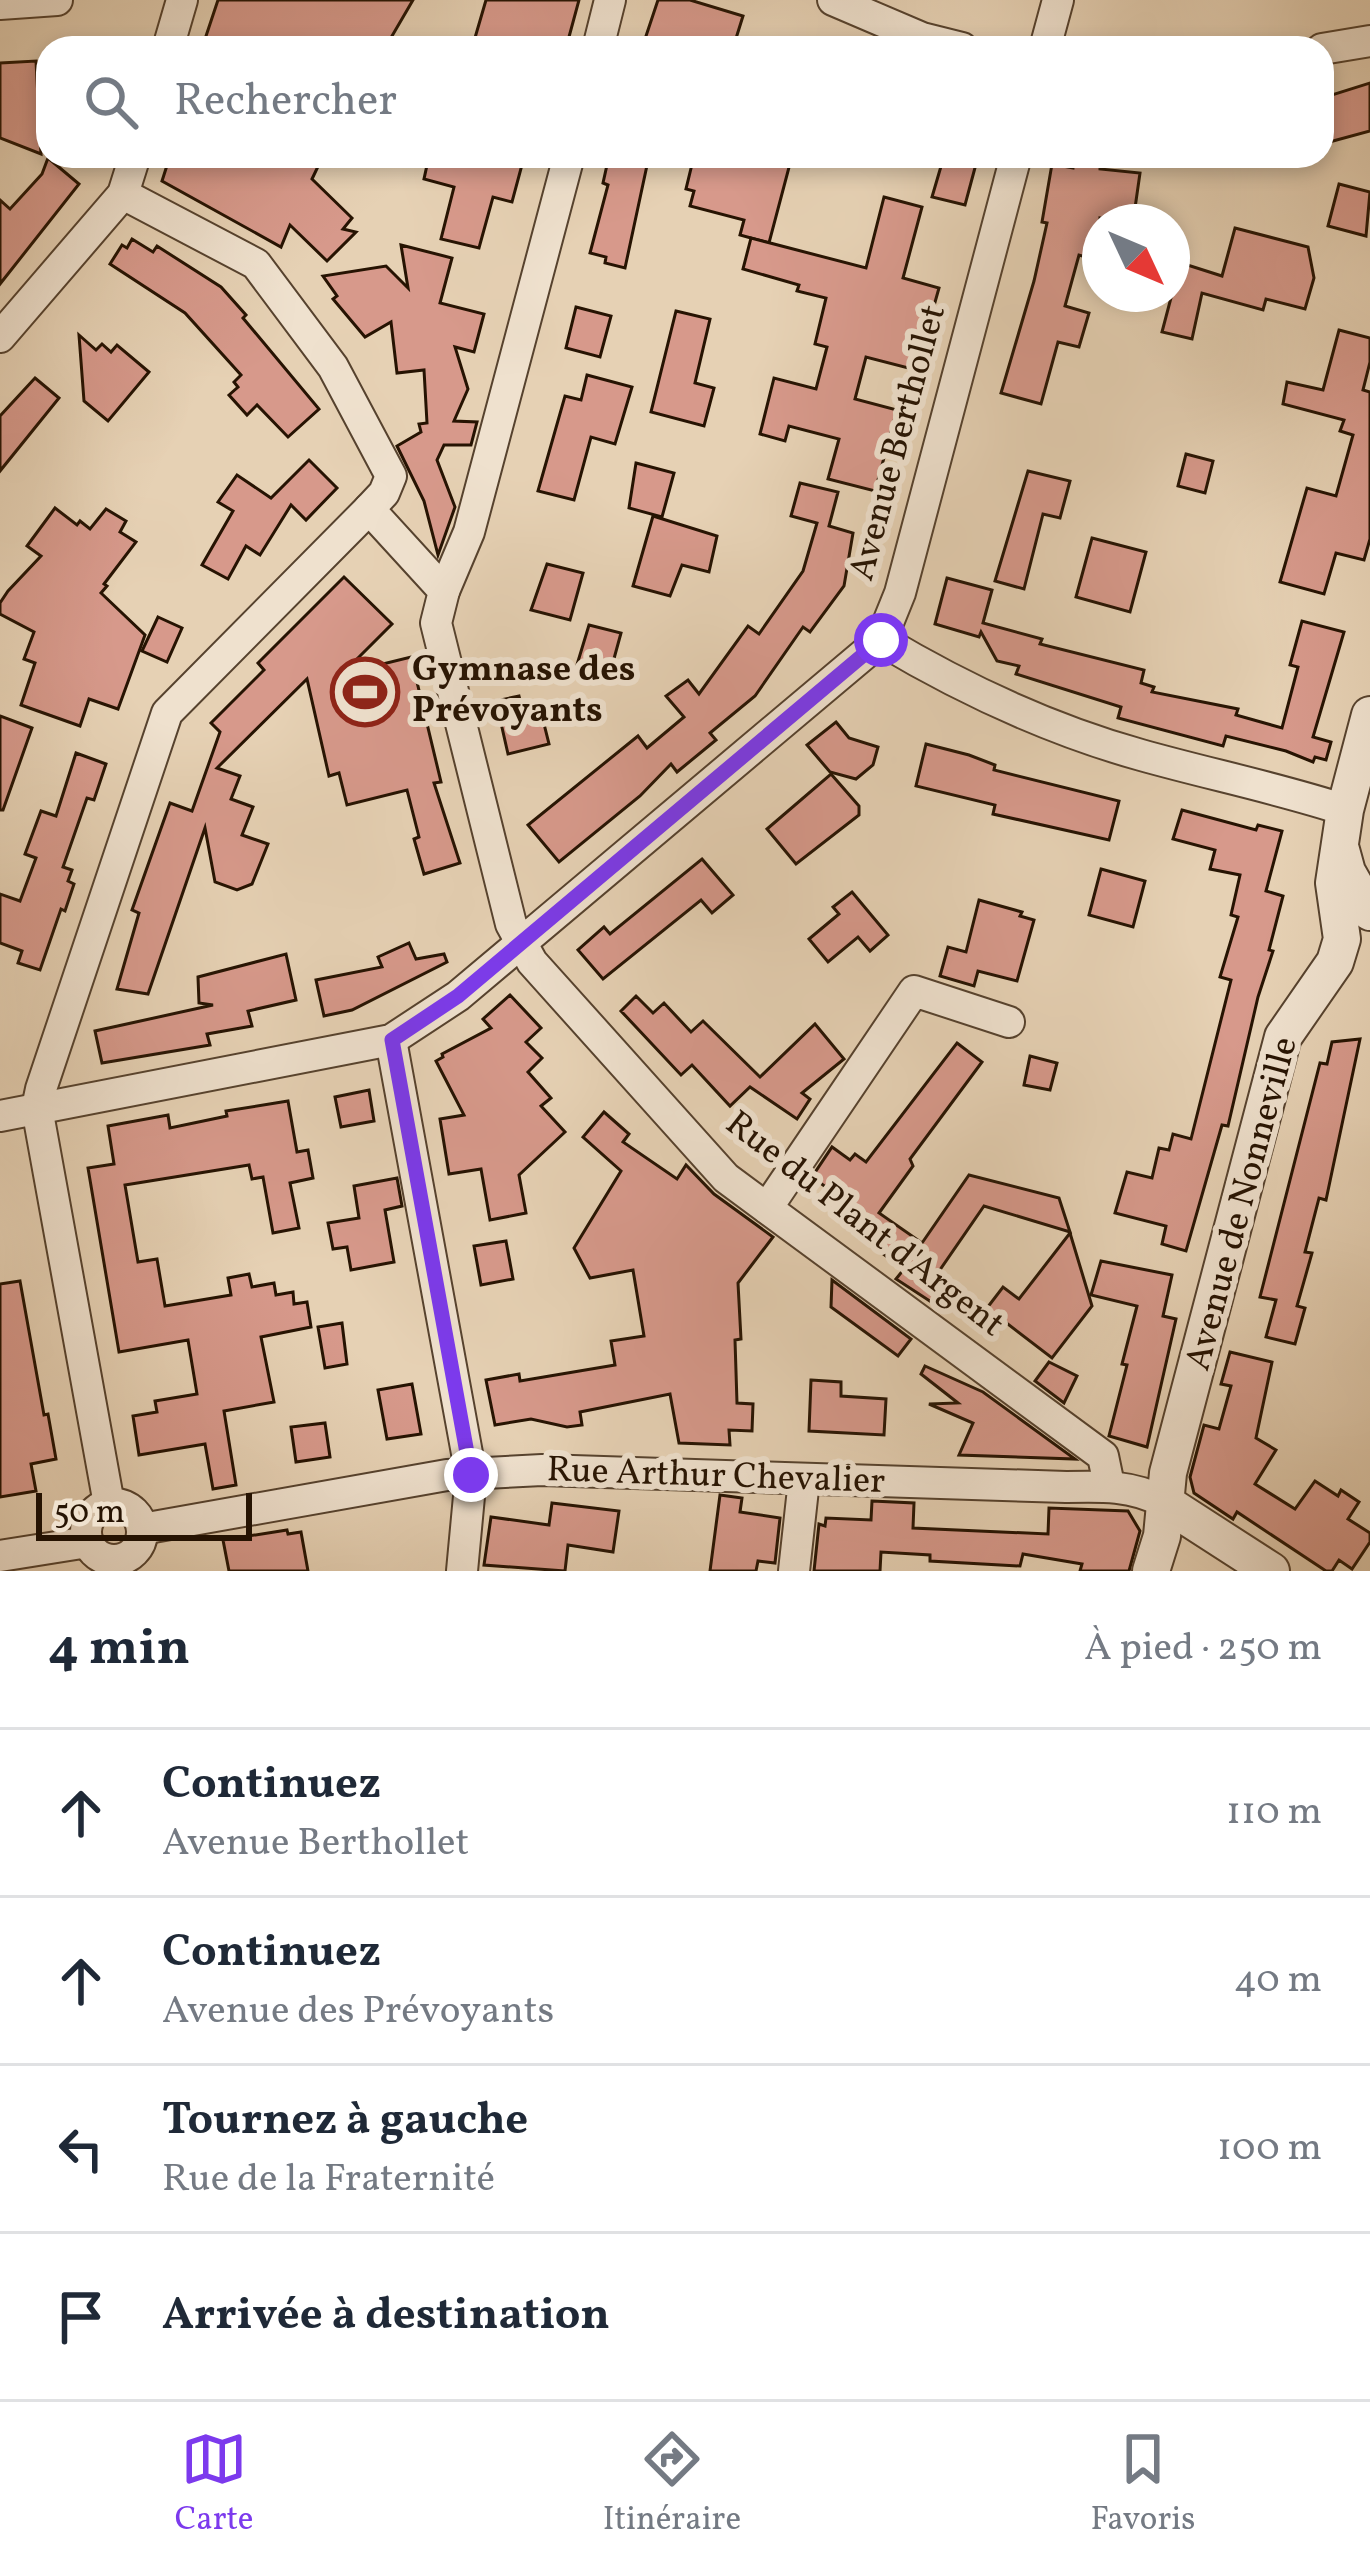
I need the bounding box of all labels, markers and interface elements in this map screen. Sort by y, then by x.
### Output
search box [36,36,1334,168]
icon: search [78,69,144,135]
text: Rechercher [174,71,397,134]
north arrow [1082,204,1190,312]
street label: Avenue Berthollet [838,300,960,586]
route start [854,613,908,667]
place label: Gymnase des Prévoyants [412,646,635,737]
sports icon: Gymnase des Prévoyants [330,657,400,727]
street label: Avenue de Nonneville [1174,1032,1312,1376]
street label: Rue du Plant d'Argent [714,1100,1014,1350]
street label: Rue Arthur Chevalier [546,1446,886,1508]
route end [444,1448,498,1502]
scale bar [36,1487,252,1540]
text: 50 m [54,1491,125,1537]
text: 4 min [48,1614,190,1685]
text: À pied · 250 m [1084,1622,1322,1676]
text: Continuez [162,1754,381,1817]
icon: ahead [48,1780,114,1846]
text: 110 m [1226,1786,1322,1840]
text: Avenue Berthollet [162,1817,469,1871]
text: Continuez [162,1922,381,1985]
icon: ahead [48,1948,114,2014]
text: 40 m [1234,1954,1322,2008]
text: Avenue des Prévoyants [162,1985,554,2039]
text: Tournez à gauche [162,2090,528,2153]
icon: left [48,2116,114,2182]
text: 100 m [1217,2122,1322,2176]
text: Rue de la Fraternité [162,2153,495,2207]
icon: arrive [48,2284,114,2350]
text: Arrivée à destination [162,2285,610,2348]
tab: Carte [175,2426,253,2544]
tab: Itinéraire [603,2426,741,2544]
tab: Favoris [1090,2426,1195,2544]

